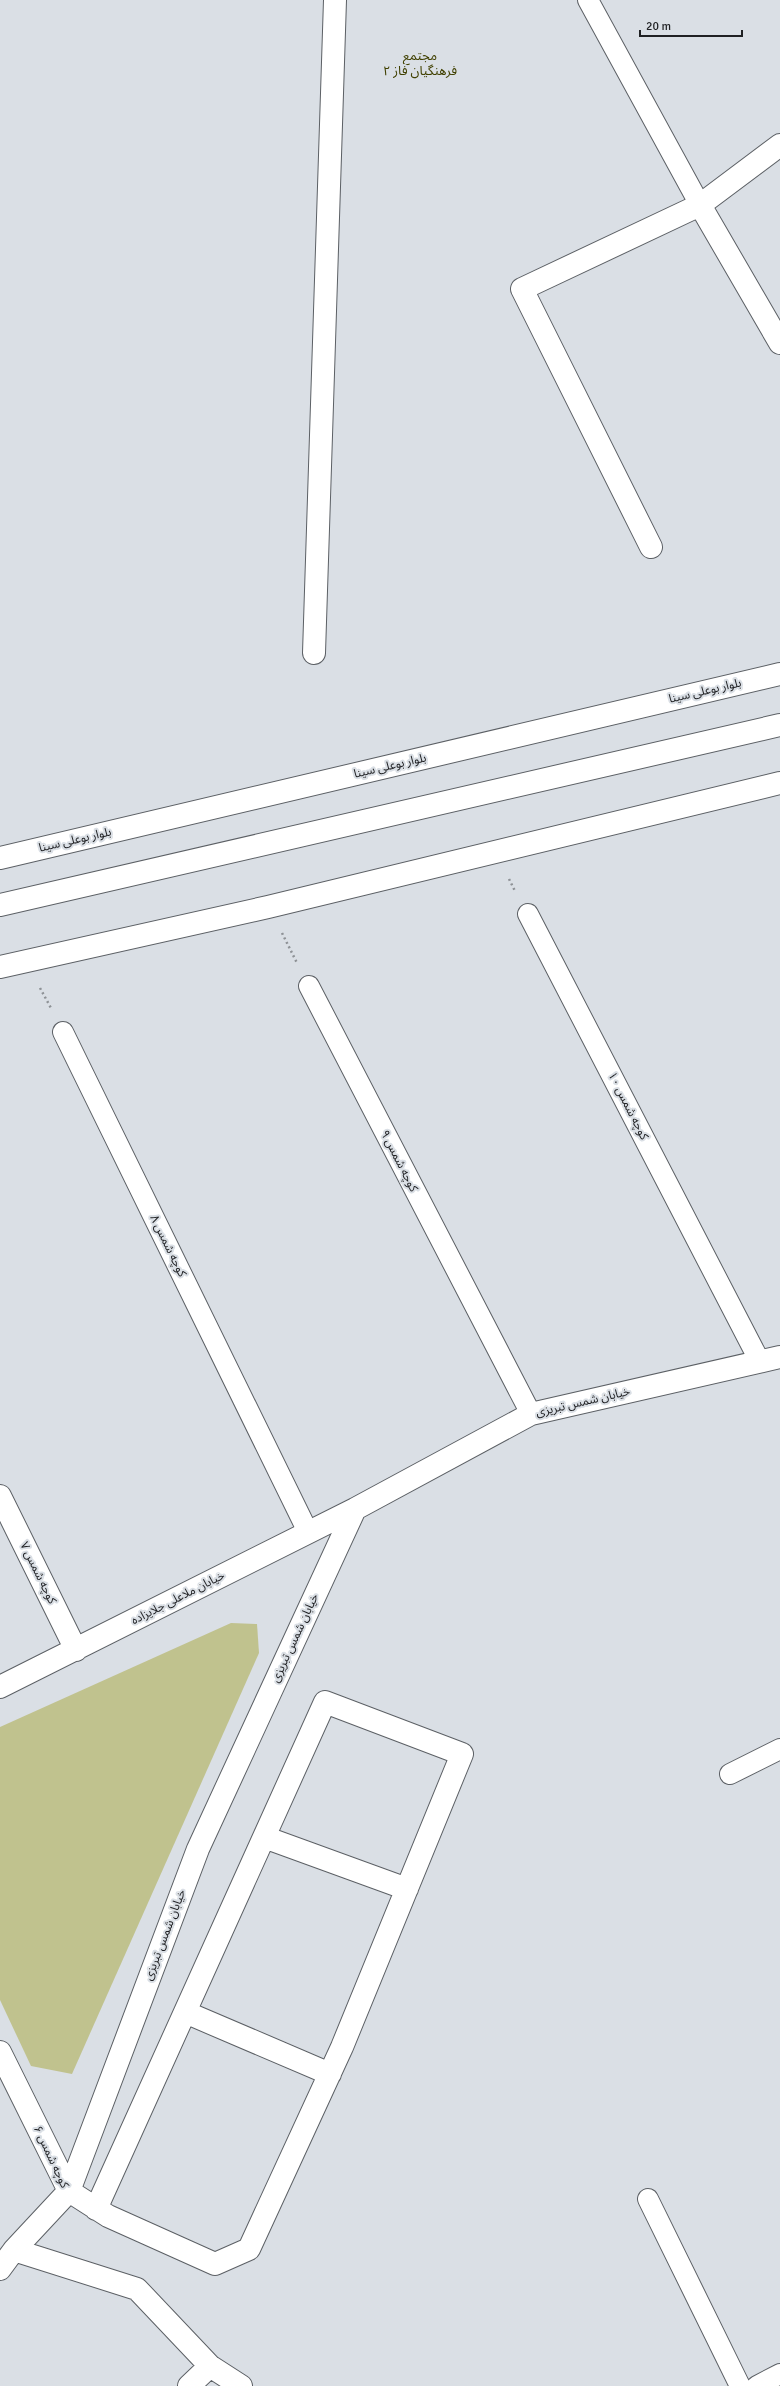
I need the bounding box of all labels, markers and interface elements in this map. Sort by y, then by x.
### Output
scale bar [640,12,742,38]
text: 20 m [646,19,671,34]
district label: مجتمع فرهنگیان فاز ۲ [383,48,457,79]
street label: بلوار بوعلی سینا [667,675,743,707]
street label: بلوار بوعلی سینا [352,750,428,782]
street label: بلوار بوعلی سینا [37,824,113,856]
street label: کوچه شمس ۱۰ [604,1070,652,1143]
street label: کوچه شمس ۹ [377,1128,421,1195]
street label: کوچه شمس ۸ [146,1212,190,1280]
street label: خیابان شمس تبریزی [534,1384,632,1420]
street label: کوچه شمس ۷ [16,1539,60,1607]
street label: خیابان ملاعلی جلایزاده [129,1568,227,1628]
street label: خیابان شمس تبریزی [268,1591,322,1685]
street label: خیابان شمس تبریزی [141,1887,189,1983]
street label: کوچه شمس ۶ [30,2123,72,2192]

